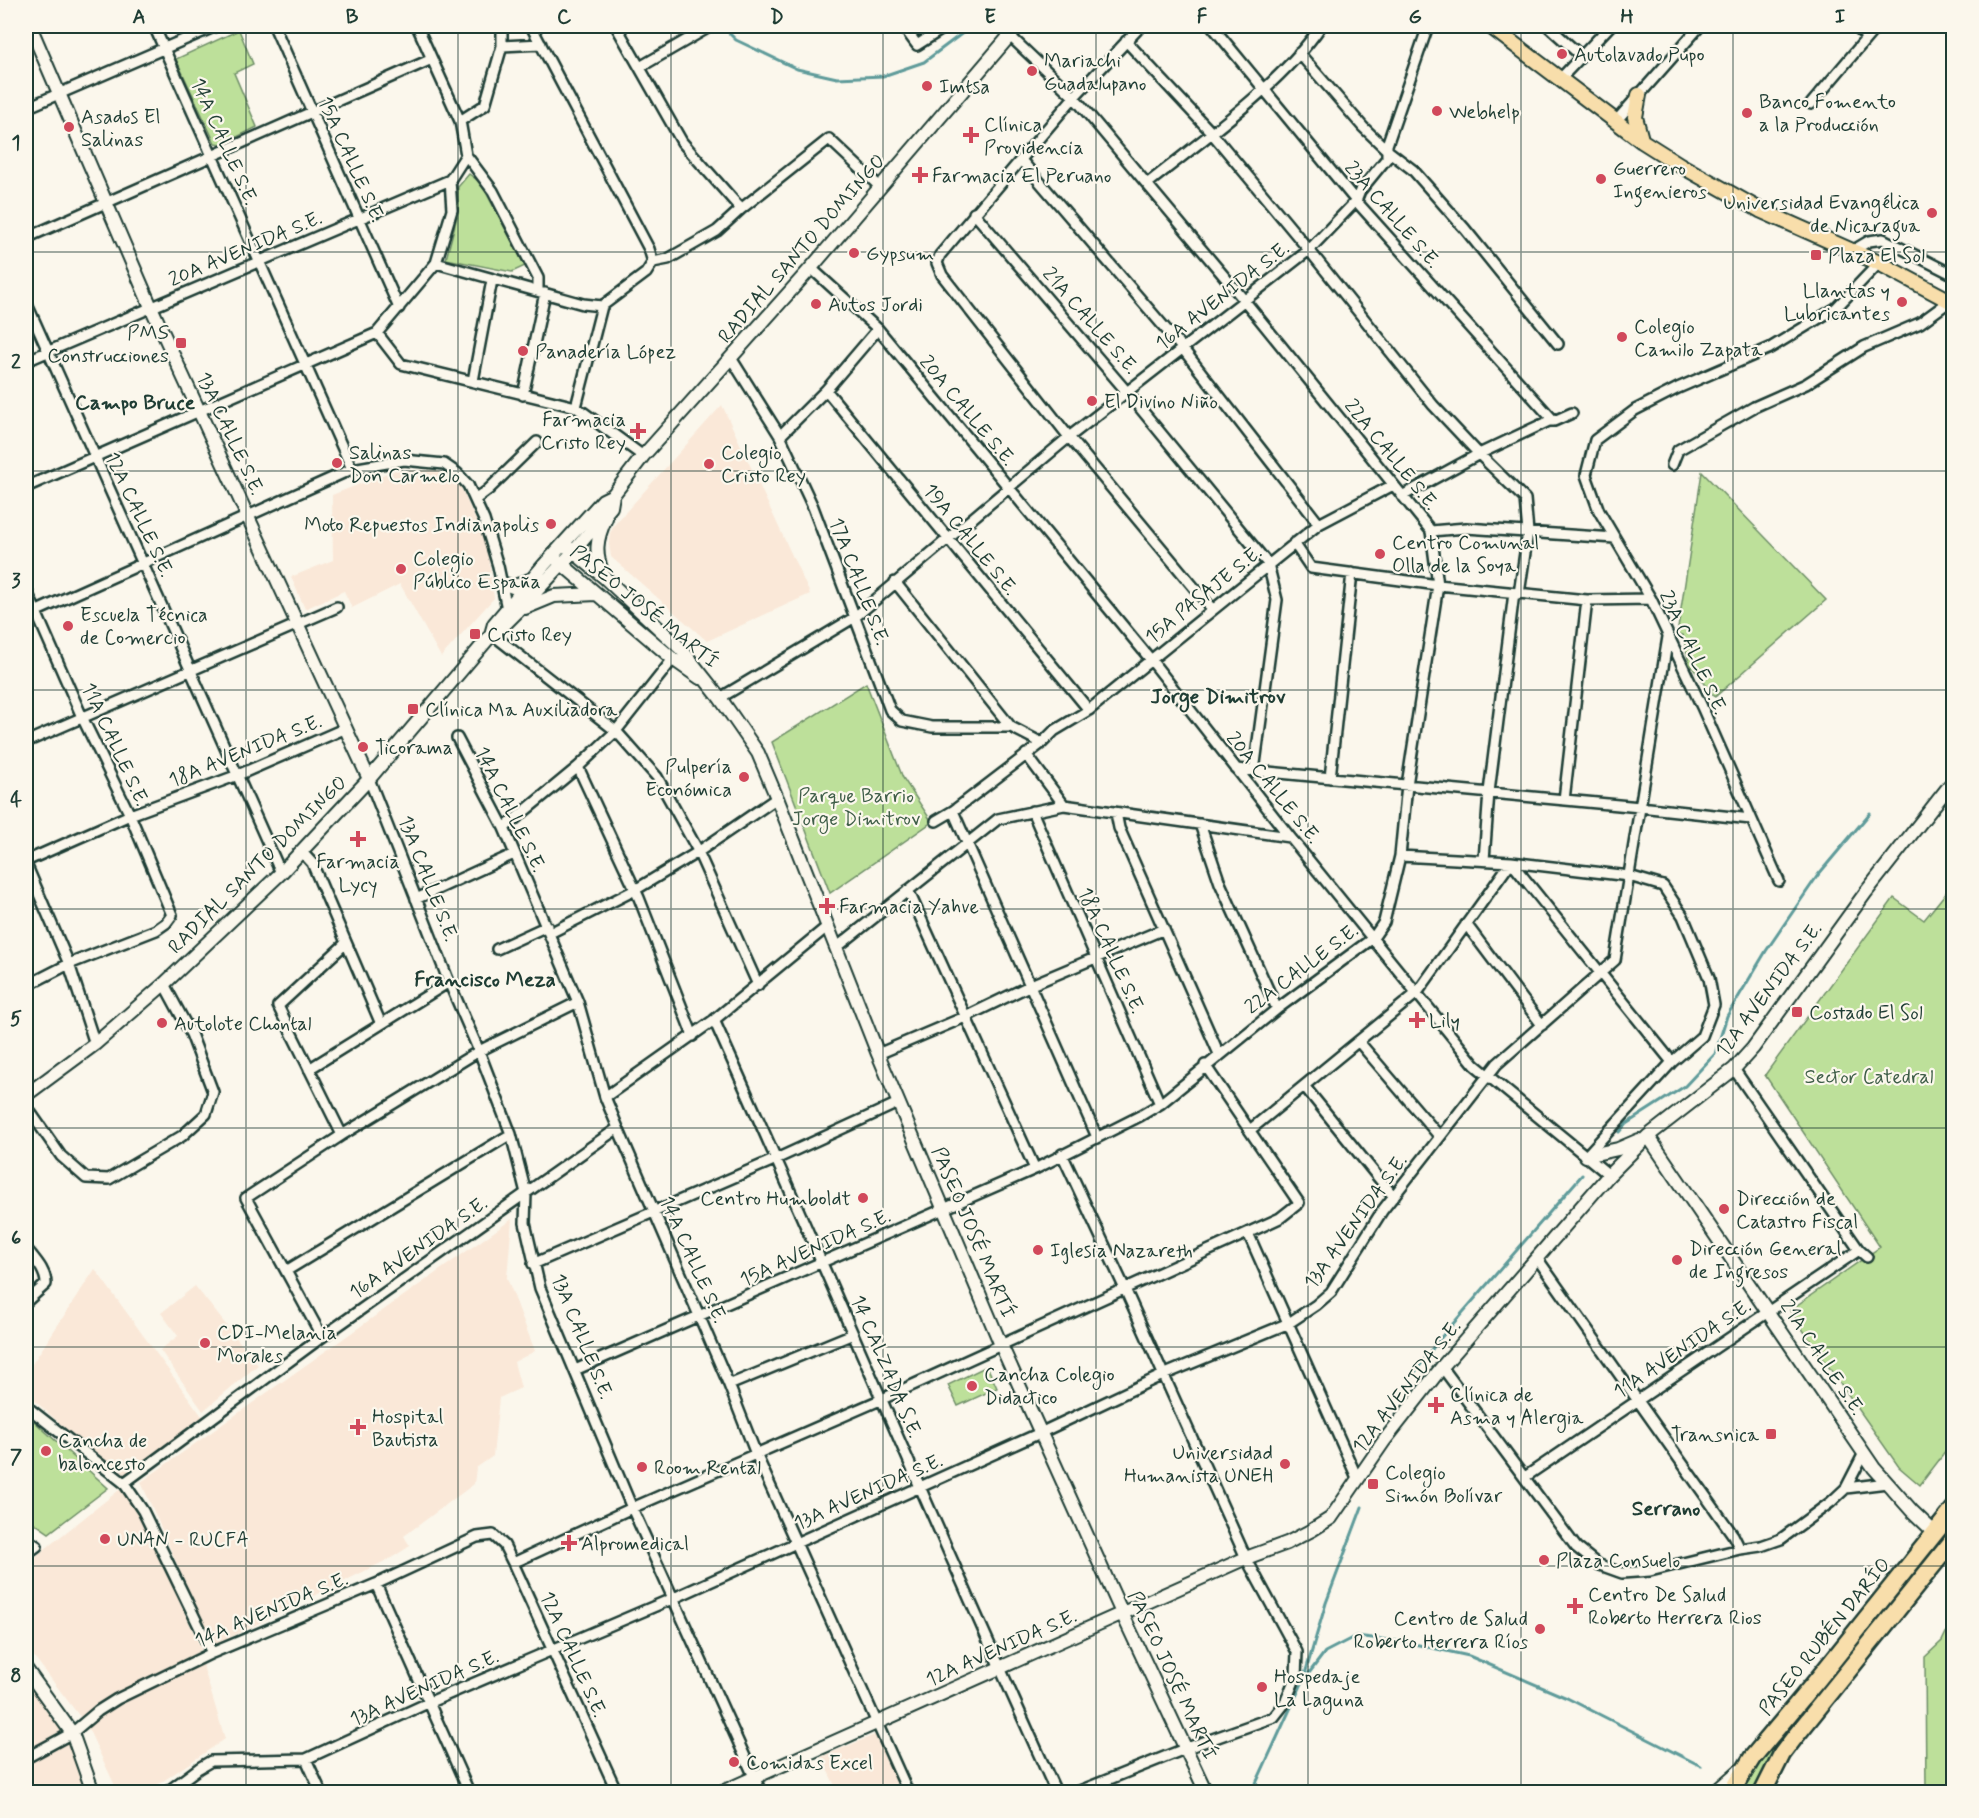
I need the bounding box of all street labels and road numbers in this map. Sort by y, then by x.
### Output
street label: 14A CALLE S.E. [183,74,264,210]
street label: 15A CALLE S.E. [311,92,390,227]
street label: RADIAL SANTO DOMINGO [712,149,892,349]
street label: 23A CALLE S.E. [1338,156,1446,274]
street label: 20A AVENIDA S.E. [165,205,326,294]
street label: 16A AVENIDA S.E. [1150,235,1295,357]
street label: 21A CALLE S.E. [1036,262,1144,380]
street label: 20A CALLE S.E. [913,350,1021,472]
street label: 13A CALLE S.E. [189,368,270,500]
street label: 22A CALLE S.E. [1338,394,1444,516]
street label: 12A CALLE S.E. [98,448,179,582]
street label: 19A CALLE S.E. [916,478,1023,601]
street label: 17A CALLE S.E. [822,514,895,649]
street label: PASEO JOSÉ MARTÍ [564,539,724,675]
street label: 15A PASAJE S.E. [1140,540,1268,651]
street label: 23A CALLE S.E. [1652,586,1733,719]
street label: 11A CALLE S.E. [74,679,155,811]
street label: 18A AVENIDA S.E. [165,708,326,794]
street label: 20A CALLE S.E. [1219,726,1326,850]
street label: 14A CALLE S.E. [468,742,552,877]
street label: RADIAL SANTO DOMINGO [163,770,353,960]
street label: 13A CALLE S.E. [391,812,464,946]
street label: 18A CALLE S.E. [1071,883,1151,1018]
street label: 22A CALLE S.E. [1239,917,1364,1021]
street label: 12A AVENIDA S.E. [1710,917,1829,1063]
street label: PASEO JOSÉ MARTÍ [924,1143,1021,1322]
street label: 13A AVENIDA S.E. [1298,1149,1414,1295]
street label: 16A AVENIDA S.E. [344,1190,493,1306]
street label: 14A CALLE S.E. [652,1192,733,1328]
street label: 15A AVENIDA S.E. [736,1203,895,1294]
street label: 13A CALLE S.E. [544,1270,619,1403]
street label: 14 CALZADA S.E. [843,1291,928,1442]
street label: 11A AVENIDA S.E. [1609,1293,1757,1405]
street label: 21A CALLE S.E. [1773,1295,1870,1421]
street label: 12A AVENIDA S.E. [1347,1315,1468,1459]
street label: 13A AVENIDA S.E. [790,1447,947,1537]
street label: PASEO RUBÉN DARÍO [1753,1552,1897,1722]
street label: 14A AVENIDA S.E. [191,1566,352,1655]
street label: 12A CALLE S.E. [533,1587,612,1722]
street label: PASEO JOSÉ MARTÍ [1121,1587,1223,1765]
street label: 12A AVENIDA S.E. [922,1603,1081,1694]
street label: 13A AVENIDA S.E. [346,1643,503,1733]

